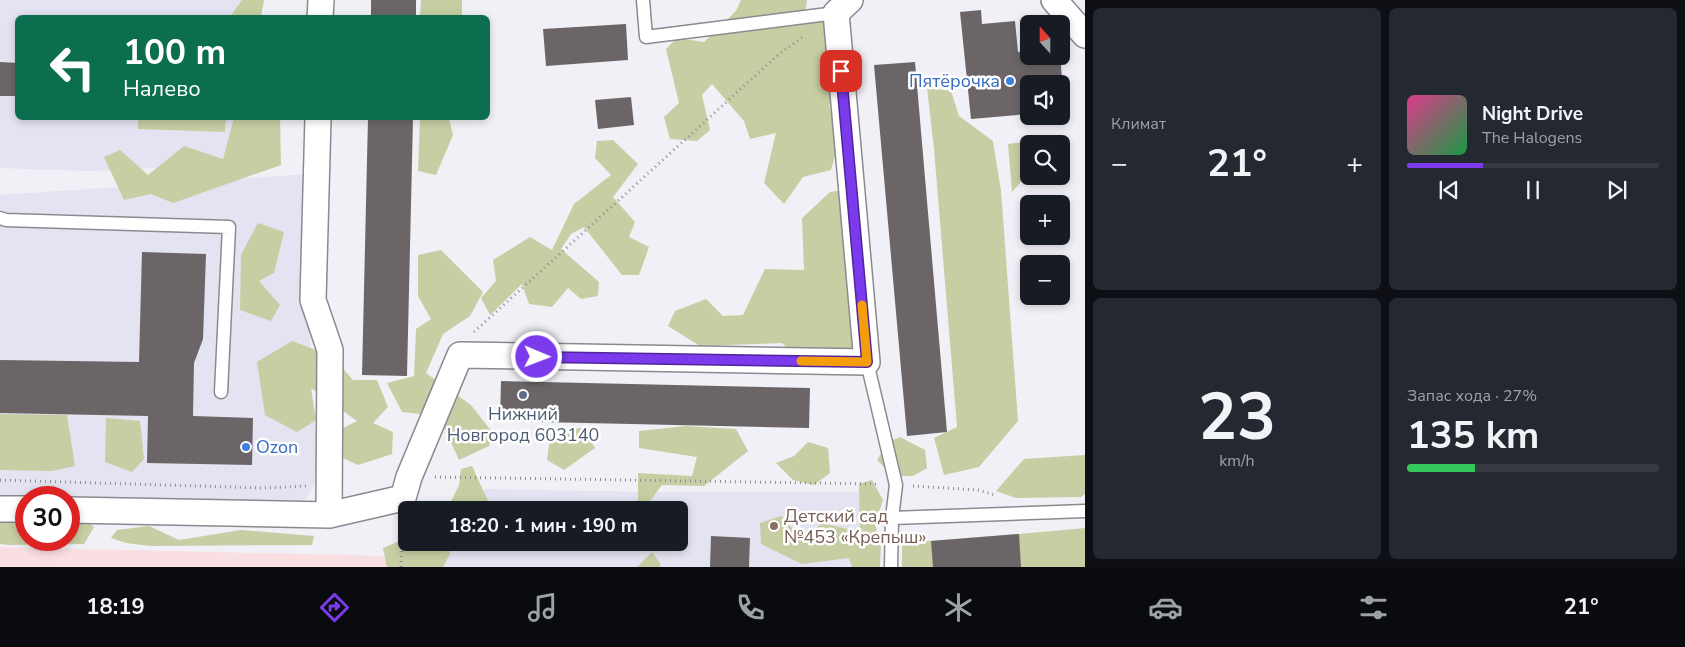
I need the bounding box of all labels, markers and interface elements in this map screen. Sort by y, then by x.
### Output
north arrow [1020,15,1070,65]
map controls [1020,15,1070,305]
text: 100 m [123,29,226,76]
icon: left [40,35,105,100]
pin [820,50,862,92]
icon: arrive [827,57,855,85]
place label: Пятёрочка [909,69,1000,93]
text: Налево [123,74,201,104]
marker: Пятёрочка [1004,75,1016,87]
button: sound [1020,75,1070,125]
text: Night Drive [1482,101,1583,127]
text: Климат [1111,113,1166,135]
text: The Halogens [1482,127,1582,149]
button: search [1020,135,1070,185]
text: 21° [1207,138,1267,189]
text: − [1111,145,1128,183]
text: + [1346,145,1363,183]
icon: previous [1435,176,1463,204]
icon: pause [1519,176,1547,204]
icon: next [1603,176,1631,204]
button: + [1020,195,1070,245]
button: − [1020,255,1070,305]
position arrow [510,330,562,382]
text: 23 [1198,373,1276,462]
text: Запас хода · 27% [1407,385,1537,407]
marker: Нижний Новгород 603140 [517,389,529,401]
place label: Нижний Новгород 603140 [447,402,599,447]
text: 135 km [1407,410,1539,461]
place label: Ozon [256,435,298,459]
marker: Ozon [240,441,252,453]
text: km/h [1219,450,1255,472]
speed limit sign: 30 [15,486,80,551]
place label: Детский сад №453 «Крепыш» [784,504,926,549]
text: 18:20 · 1 мин · 190 m [449,513,637,539]
marker: Детский сад №453 «Крепыш» [768,520,780,532]
icon: directions [317,590,352,625]
icon: music [525,590,560,625]
icon: phone [733,590,768,625]
icon: climate [941,590,976,625]
icon: car [1148,590,1183,625]
icon: filters [1356,590,1391,625]
text: 18:19 [86,592,145,622]
text: 21° [1564,592,1599,622]

